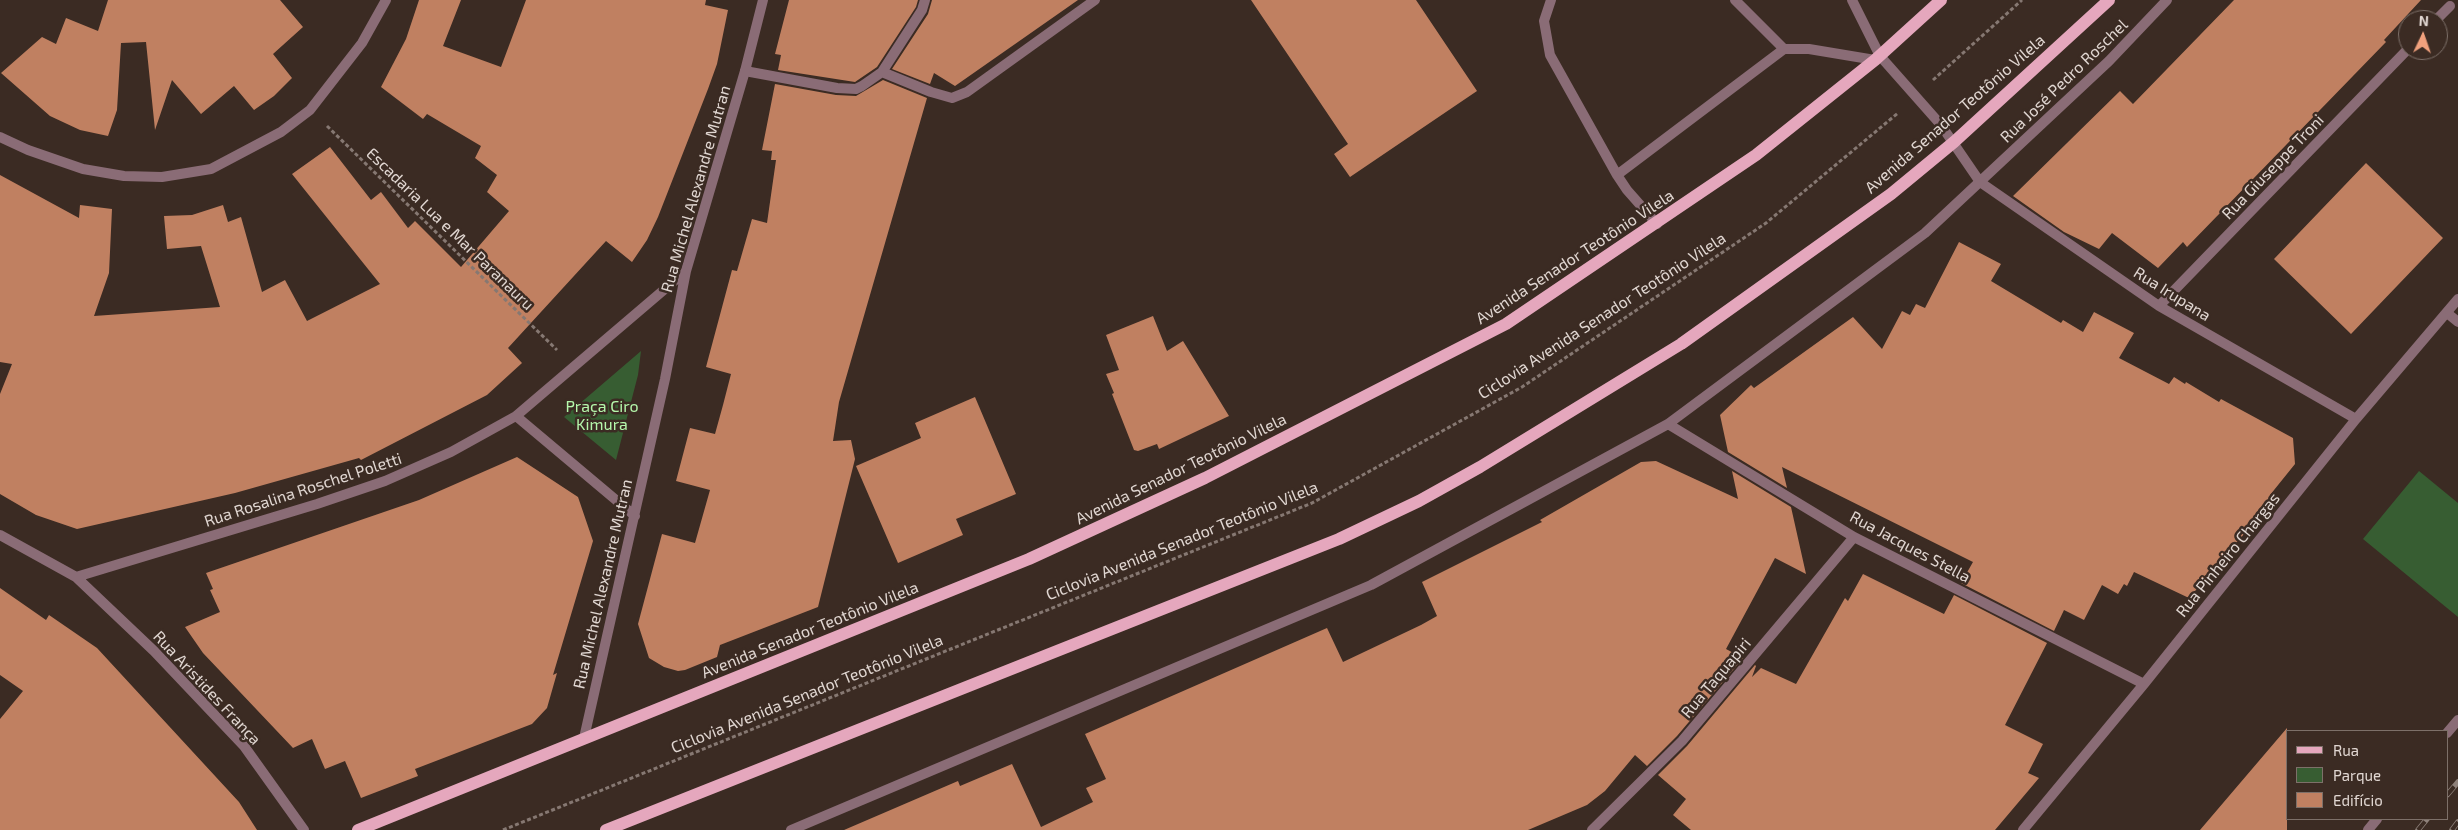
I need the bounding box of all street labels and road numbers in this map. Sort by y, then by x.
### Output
street label: Rua José Pedro Roschel [1996,15,2132,147]
street label: Avenida Senador Teotônio Vilela [1861,31,2049,197]
street label: Rua Michel Alexandre Mutran [657,83,735,295]
street label: Rua Giuseppe Troni [2218,111,2328,223]
street label: Escadaria Lua e Mar Paranauru [362,144,538,314]
street label: Avenida Senador Teotônio Vilela [1472,186,1678,328]
street label: Ciclovia Avenida Senador Teotônio Vilela [1474,229,1730,403]
street label: Rua Irupana [2130,263,2214,325]
street label: Avenida Senador Teotônio Vilela [1072,409,1290,529]
street label: Rua Rosalina Roschel Poletti [202,449,404,531]
street label: Rua Michel Alexandre Mutran [570,477,636,691]
street label: Ciclovia Avenida Senador Teotônio Vilela [1043,477,1321,605]
street label: Rua Pinheiro Chargas [2172,489,2284,621]
street label: Rua Jacques Stella [1846,507,1974,587]
street label: Avenida Senador Teotônio Vilela [699,578,921,682]
street label: Rua Aristides França [149,627,265,749]
street label: Ciclovia Avenida Senador Teotônio Vilela [668,630,946,758]
street label: Rua Taquapiri [1677,634,1755,722]

